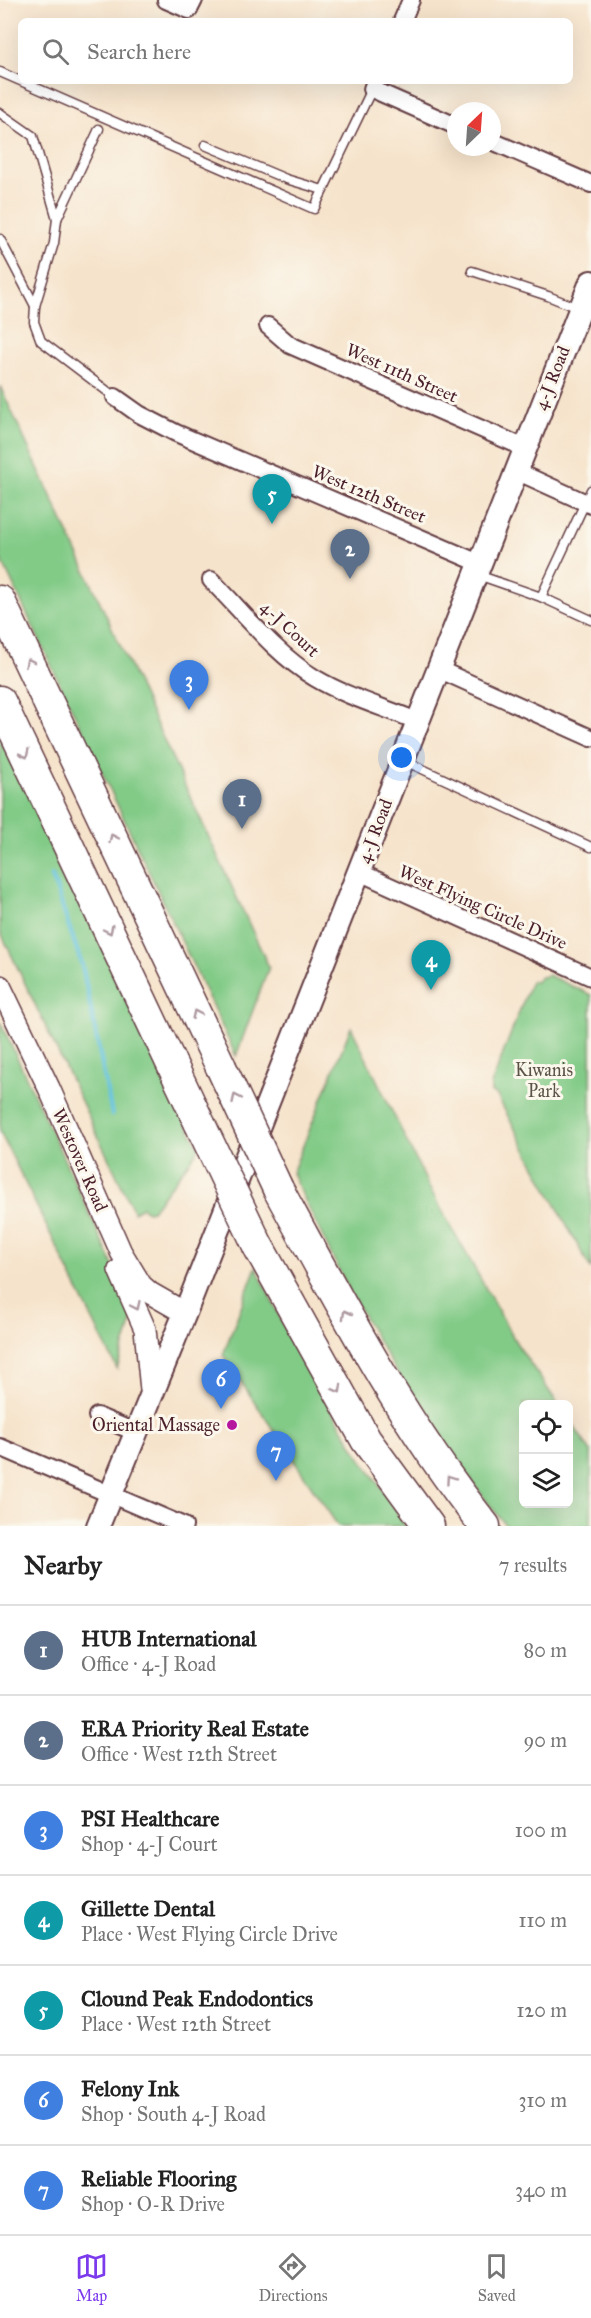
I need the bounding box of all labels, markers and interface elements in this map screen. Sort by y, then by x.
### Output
search box [18,18,573,84]
icon: search [39,35,72,68]
text: Search here [87,38,191,65]
north arrow [447,102,501,156]
street label: West 11th Street [343,339,462,408]
street label: 4-J Road [529,343,576,414]
street label: West 12th Street [309,460,430,528]
pin: 5 [252,474,292,524]
pin: 2 [330,530,370,579]
street label: 4-J Court [255,596,325,663]
one-way arrow [25,658,37,669]
pin: 3 [170,660,208,710]
your location [387,743,416,772]
one-way arrow [18,747,30,758]
pin: 1 [222,780,262,829]
street label: 4-J Road [353,796,398,867]
one-way arrow [108,834,120,845]
street label: West Flying Circle Drive [395,860,570,955]
one-way arrow [101,923,113,934]
pin: 4 [412,940,450,990]
one-way arrow [192,1010,204,1021]
park label: Kiwanis Park [515,1059,573,1102]
one-way arrow [231,1094,243,1105]
street label: Westover Road [47,1105,113,1215]
one-way arrow [129,1300,141,1311]
one-way arrow [342,1310,353,1320]
pin: 6 [202,1360,240,1409]
one-way arrow [331,1382,342,1393]
map controls [519,1400,573,1508]
button: locate [519,1400,573,1454]
place label: Oriental Massage [92,1414,220,1437]
marker: Oriental Massage [225,1418,239,1432]
pin: 7 [256,1432,296,1481]
button: layers [519,1454,573,1508]
one-way arrow [447,1474,458,1485]
text: Nearby [24,1549,102,1581]
text: 7 results [499,1553,567,1577]
text: HUB International [81,1625,256,1652]
text: 1 [40,1638,47,1662]
text: 80 m [524,1638,567,1662]
text: Office · 4-J Road [81,1652,216,1676]
text: ERA Priority Real Estate [81,1715,309,1742]
text: 2 [39,1728,48,1752]
text: 90 m [524,1728,567,1752]
text: Office · West 12th Street [81,1742,277,1766]
text: PSI Healthcare [81,1805,219,1832]
text: 3 [40,1818,48,1842]
text: 100 m [515,1818,567,1842]
text: Shop · 4-J Court [81,1832,218,1856]
text: Gillette Dental [81,1895,215,1922]
text: 4 [38,1908,49,1932]
text: 110 m [519,1908,567,1932]
text: Place · West Flying Circle Drive [81,1922,338,1946]
text: Clound Peak Endodontics [81,1985,313,2012]
text: 5 [39,1998,48,2022]
text: 120 m [516,1998,567,2022]
text: Place · West 12th Street [81,2012,271,2036]
text: Felony Ink [81,2075,179,2102]
text: 6 [38,2088,49,2112]
text: 310 m [518,2088,567,2112]
text: Shop · South 4-J Road [81,2102,266,2126]
text: Reliable Flooring [81,2165,236,2192]
text: 7 [38,2178,49,2202]
text: 340 m [515,2178,567,2202]
text: Shop · O-R Drive [81,2192,225,2216]
tab: Map [75,2250,108,2305]
tab: Directions [258,2250,327,2305]
tab: Saved [478,2250,516,2305]

